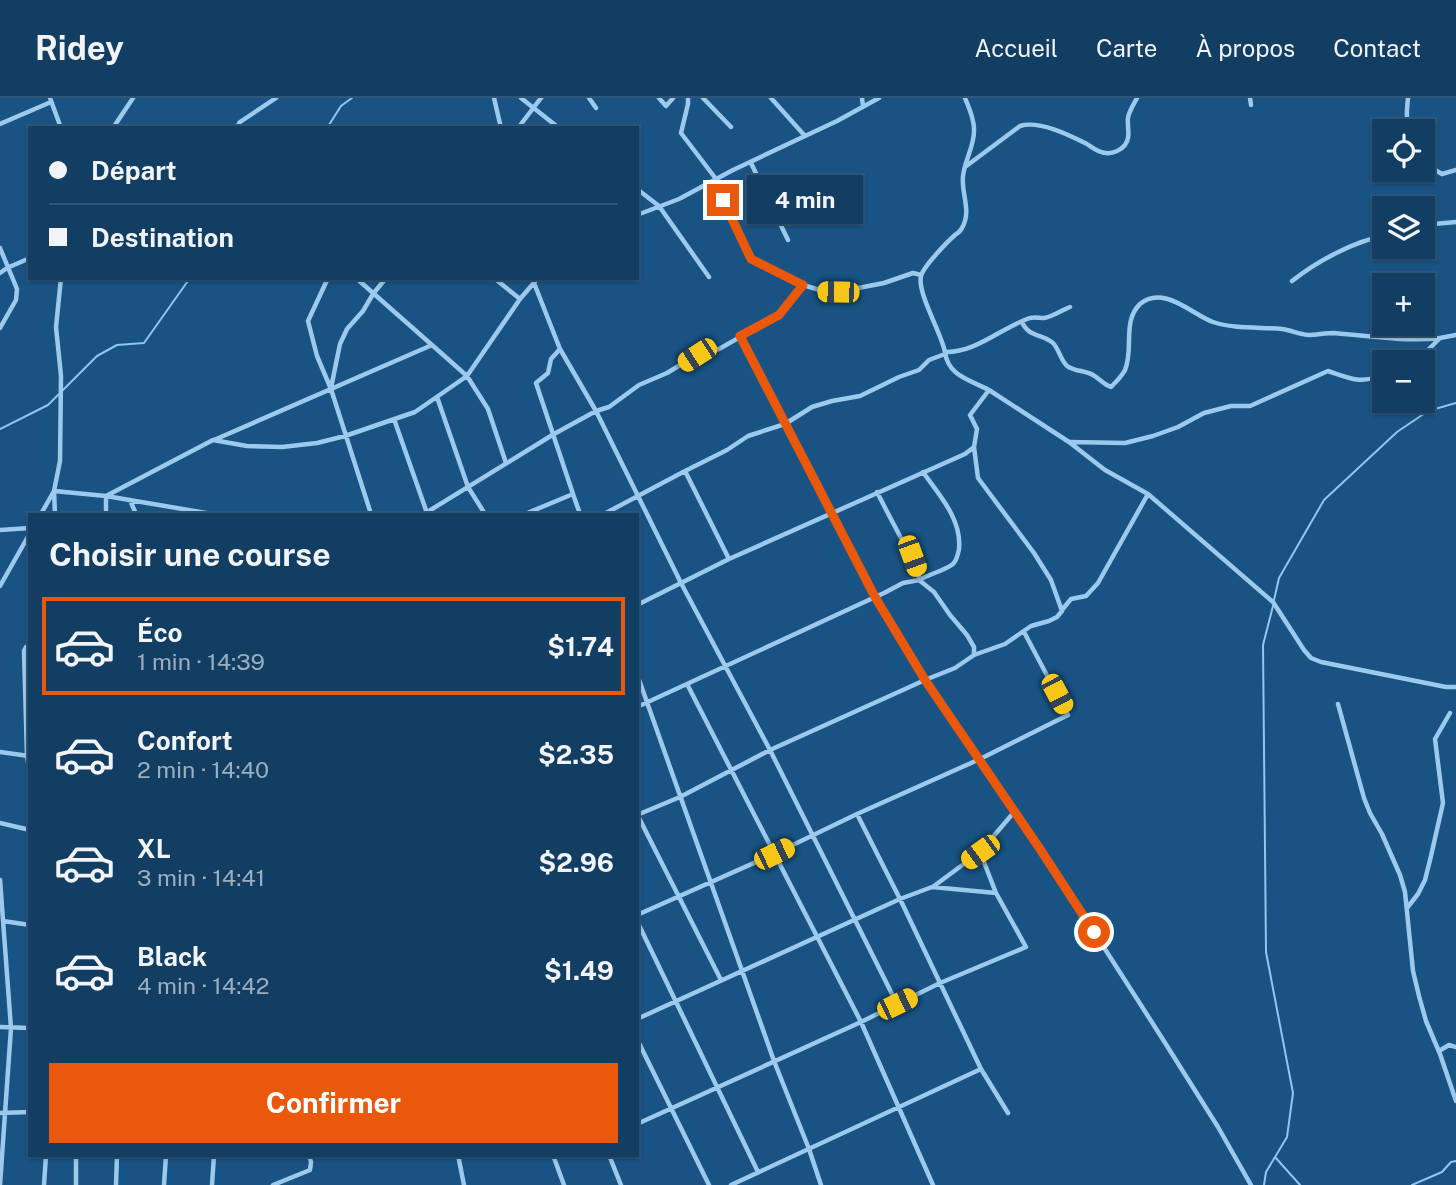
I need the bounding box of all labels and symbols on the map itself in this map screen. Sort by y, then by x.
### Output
callout: 4 min [748,176,863,224]
route end [707,184,739,216]
car [817,281,860,303]
car [674,335,721,375]
car [895,533,930,579]
car [1038,671,1077,717]
car [957,831,1004,873]
car [751,835,798,873]
route start [1078,916,1110,948]
car [874,985,921,1023]

